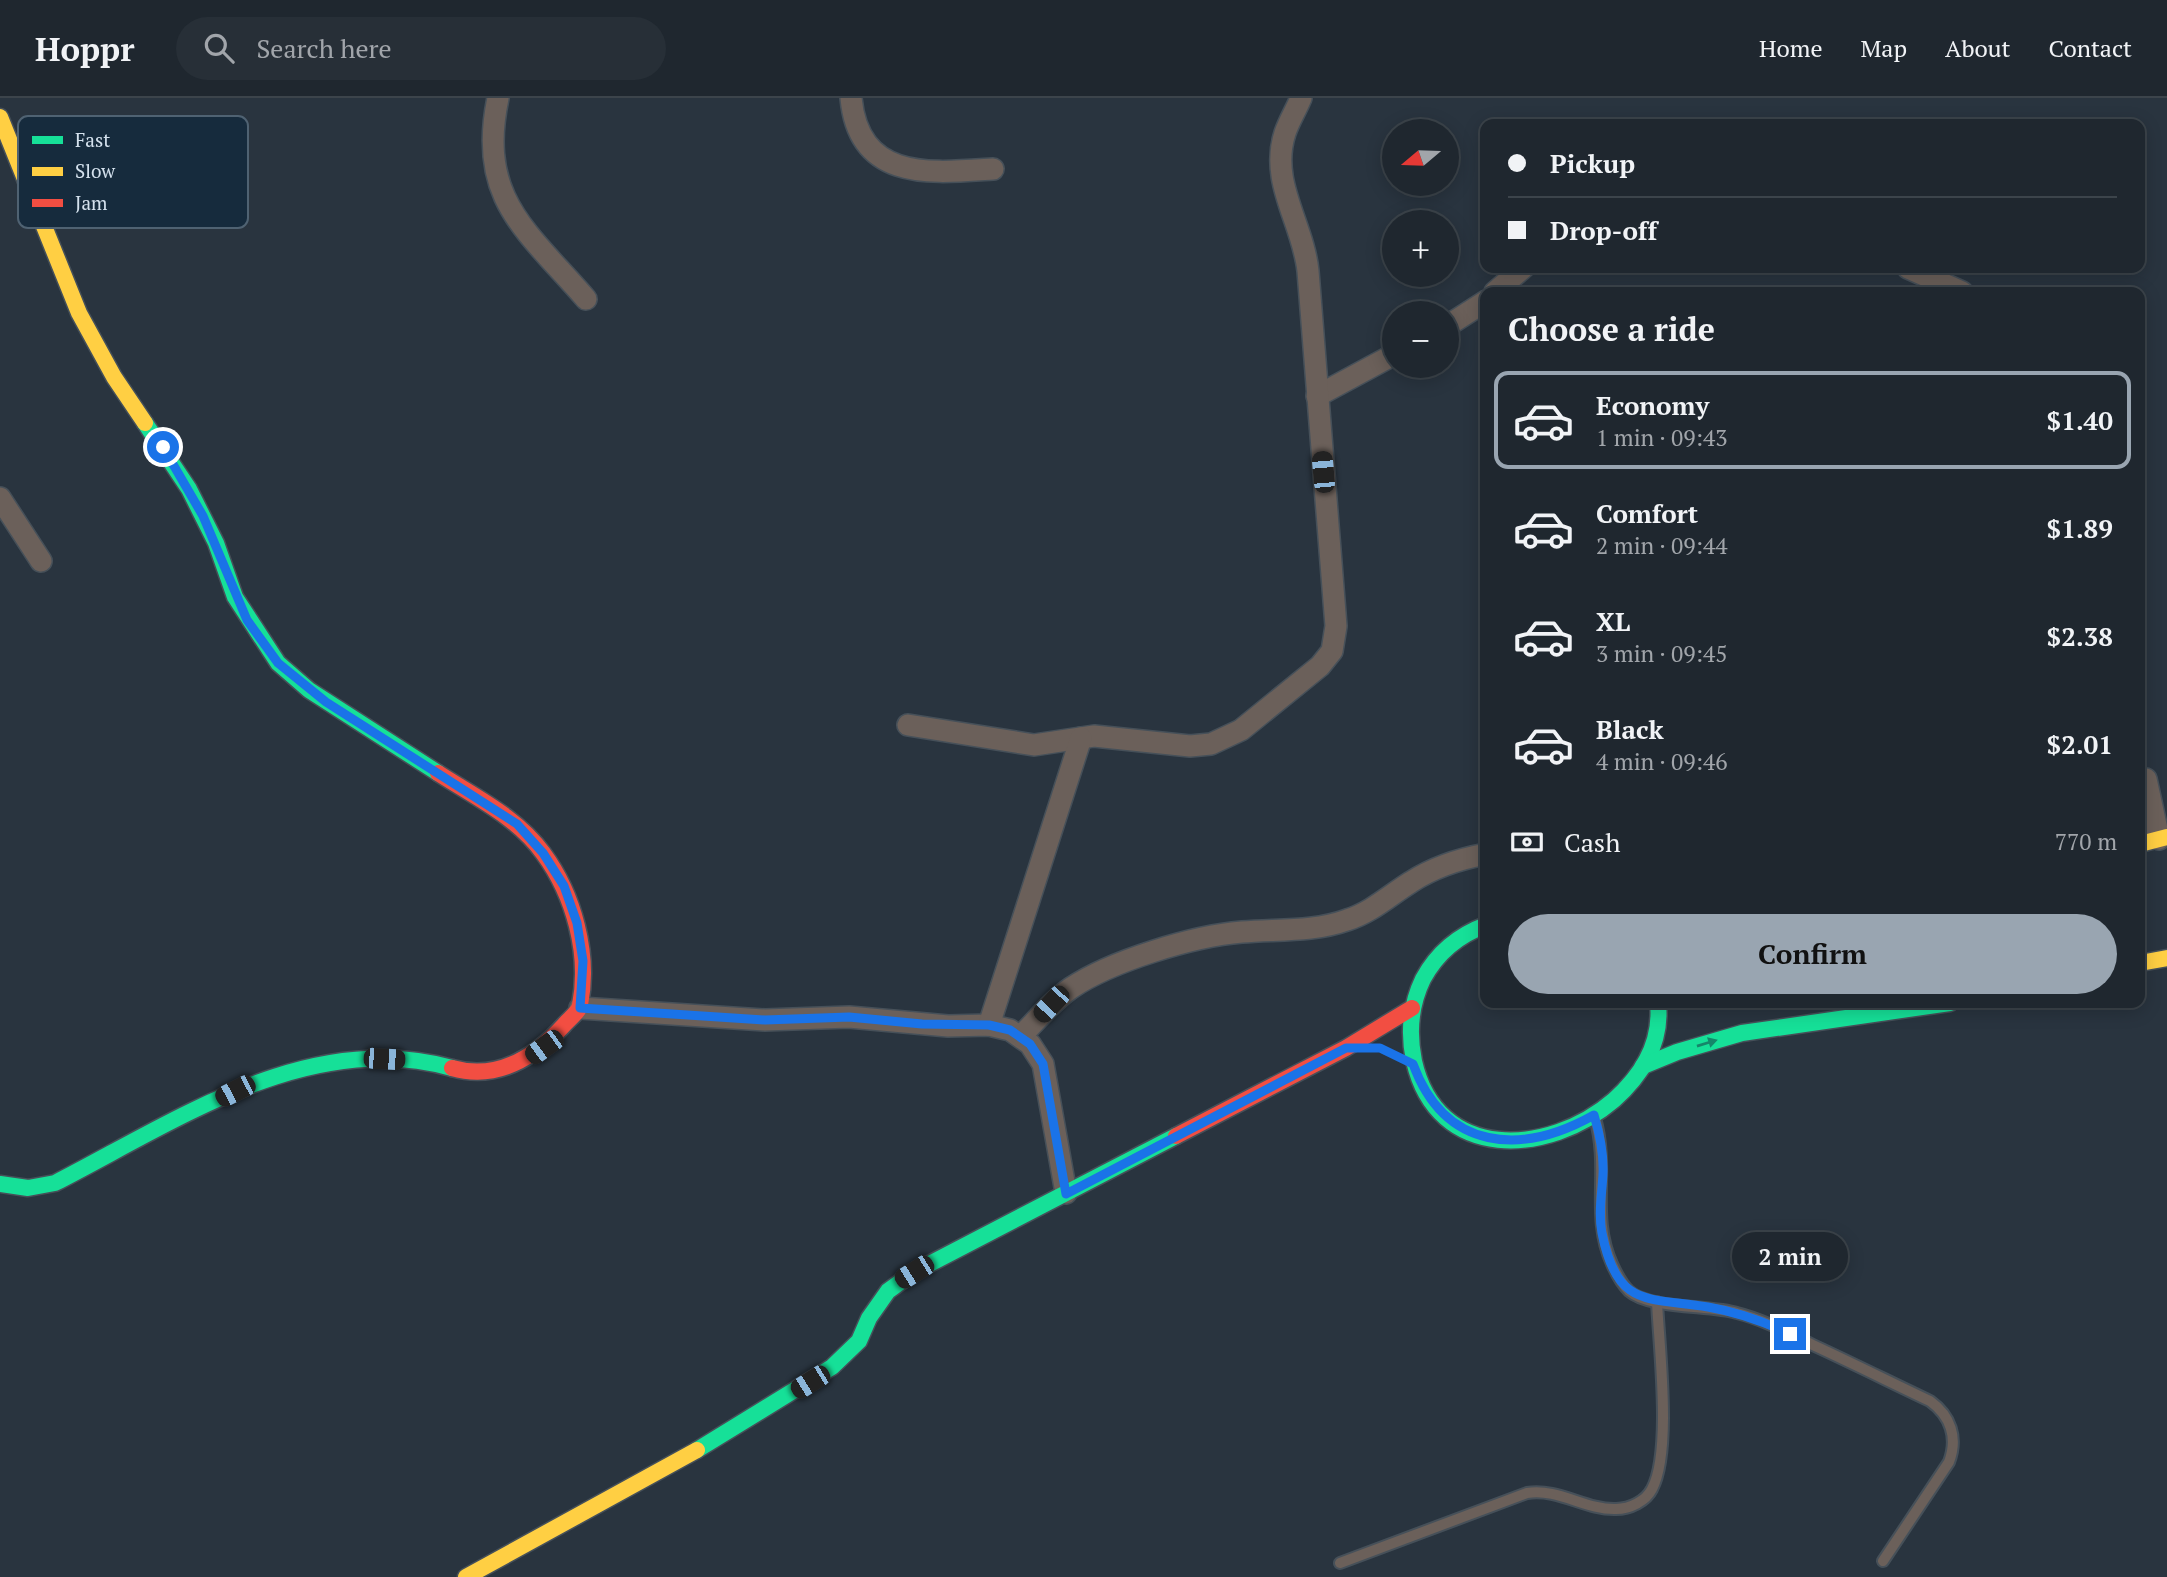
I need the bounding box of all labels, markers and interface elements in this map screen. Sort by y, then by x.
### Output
search box [176,17,666,80]
text: Hoppr [35,27,134,70]
icon: search [200,29,238,67]
text: Search here [256,31,392,65]
text: Home [1759,32,1823,64]
text: Map [1861,32,1907,64]
text: About [1945,32,2011,64]
text: Contact [2049,32,2132,64]
legend [18,116,248,228]
north arrow [1382,119,1460,196]
map controls [1382,119,1459,378]
text: Fast [75,127,110,152]
text: Pickup [1550,146,1635,180]
text: Slow [75,158,116,183]
text: Jam [75,190,108,215]
button: + [1382,210,1459,287]
text: Drop-off [1550,213,1657,247]
button: − [1382,301,1459,378]
text: Choose a ride [1508,308,1715,350]
text: Economy [1596,388,1709,422]
icon: car [1512,389,1575,452]
text: $1.40 [2047,403,2113,437]
text: 1 min · 09:43 [1596,422,1728,453]
route start [147,431,179,463]
car [1311,450,1336,494]
text: Comfort [1596,496,1698,530]
icon: car [1512,497,1575,560]
text: $1.89 [2047,511,2113,545]
text: 2 min · 09:44 [1596,530,1728,561]
text: XL [1596,604,1630,638]
icon: car [1512,605,1575,668]
text: $2.38 [2047,619,2113,653]
text: 3 min · 09:45 [1596,638,1728,669]
text: Black [1596,712,1664,746]
icon: car [1512,713,1575,776]
text: $2.01 [2047,727,2113,761]
text: 4 min · 09:46 [1596,746,1728,777]
icon: cash [1508,823,1546,861]
text: Cash [1564,825,1620,859]
text: 770 m [2055,826,2117,857]
button: Confirm [1508,914,2117,994]
car [1029,981,1074,1027]
car [521,1026,568,1068]
one-way arrow [1697,1037,1718,1048]
car [363,1047,406,1071]
car [212,1072,259,1110]
callout: 2 min [1732,1232,1848,1282]
text: 2 min [1759,1241,1821,1272]
car [891,1252,938,1292]
route end [1774,1318,1806,1350]
car [787,1362,834,1402]

